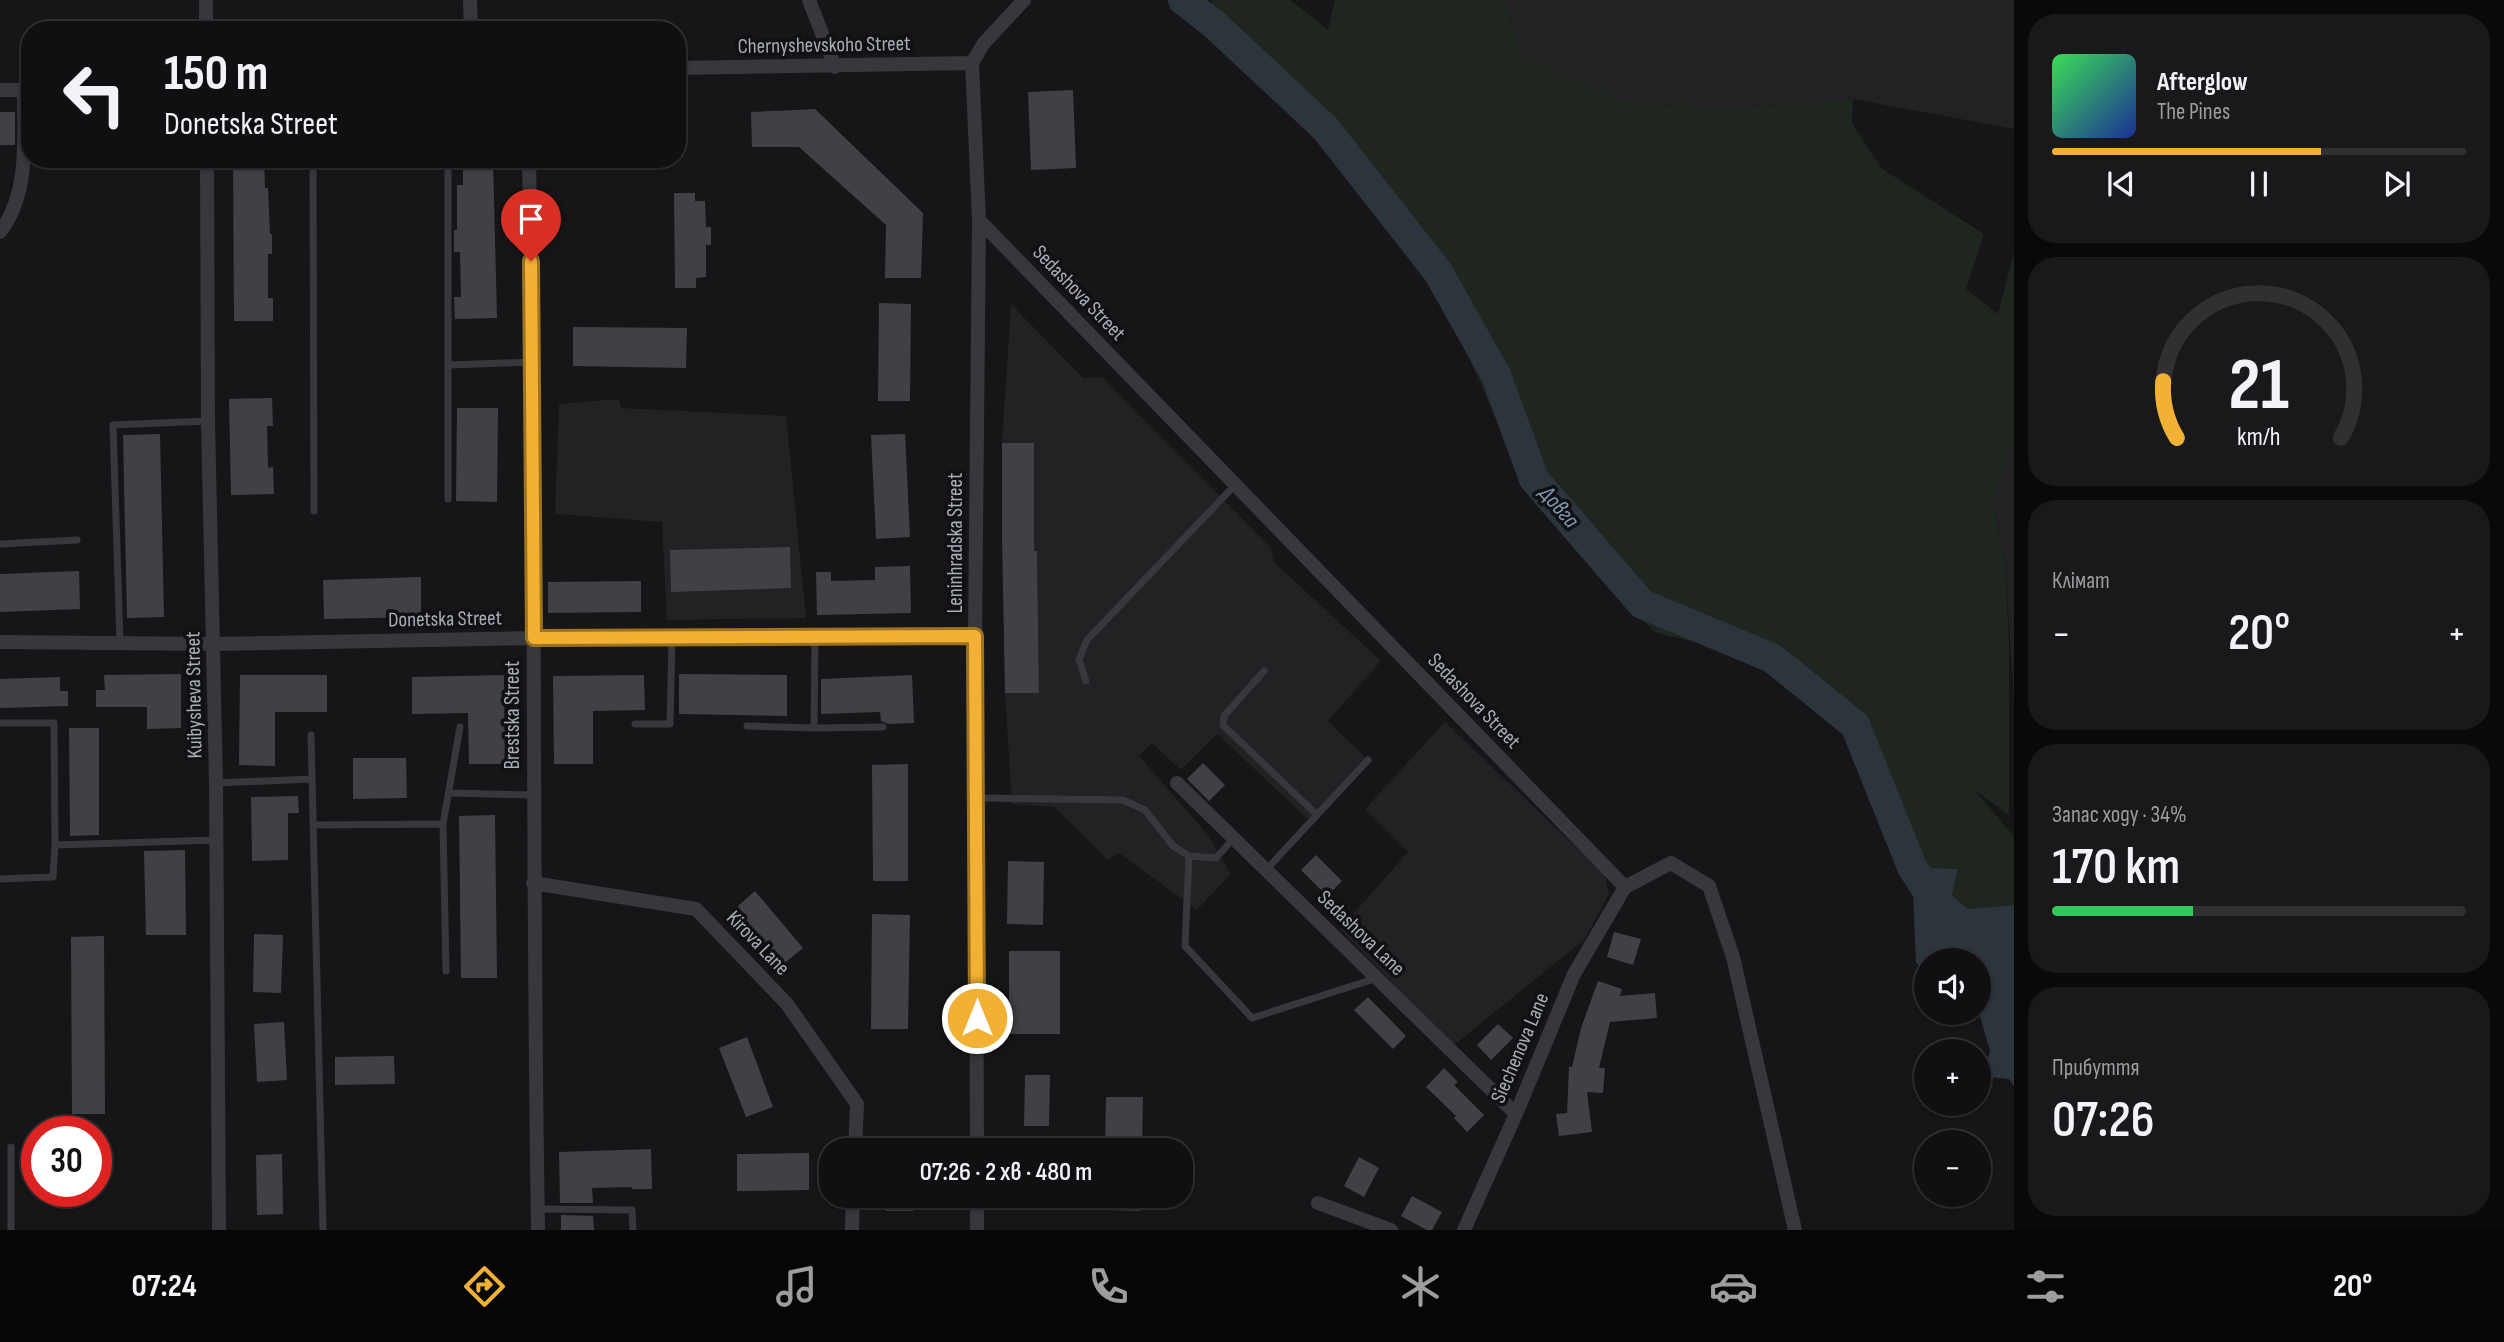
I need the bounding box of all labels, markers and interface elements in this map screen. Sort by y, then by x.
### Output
street label: Chernyshevskoho Street [737,31,911,59]
text: 150 m [164,45,268,104]
icon: left [49,49,140,140]
text: Afterglow [2157,67,2248,98]
text: The Pines [2157,98,2230,126]
text: Donetska Street [164,105,338,144]
icon: previous [2102,165,2140,203]
icon: pause [2240,165,2278,203]
icon: next [2378,165,2416,203]
pin [501,189,561,261]
icon: arrive [512,200,550,238]
street label: Sedashova Street [1027,240,1131,346]
text: 21 [2229,342,2289,430]
text: km/h [2237,422,2281,453]
street label: Leninhradska Street [943,473,968,613]
water label: Довга [1532,479,1585,534]
text: Клімат [2052,567,2110,595]
text: 20° [2228,602,2290,665]
street label: Donetska Street [388,606,502,632]
text: − [2052,612,2071,657]
text: + [2447,612,2466,657]
street label: Kuibysheva Street [180,631,208,759]
street label: Sedashova Street [1422,648,1526,754]
street label: Brestska Street [500,661,525,769]
text: Запас ходу · 34% [2052,801,2187,829]
text: 170 km [2052,836,2180,899]
street label: Sedashova Lane [1312,885,1410,981]
street label: Kirova Lane [721,905,795,981]
map controls [1914,948,1991,1207]
button: sound [1914,948,1991,1025]
position arrow [940,981,1014,1055]
street label: Siechenova Lane [1486,989,1554,1107]
button: + [1914,1039,1991,1116]
text: Прибуття [2052,1054,2140,1082]
text: 07:26 [2052,1089,2154,1152]
speed limit sign: 30 [21,1116,112,1207]
button: − [1914,1130,1991,1207]
text: 07:26 · 2 хв · 480 m [920,1157,1092,1188]
icon: directions [460,1262,509,1311]
icon: music [772,1262,821,1311]
icon: phone [1084,1262,1133,1311]
icon: climate [1396,1262,1445,1311]
icon: car [1709,1262,1758,1311]
icon: filters [2021,1262,2070,1311]
text: 07:24 [132,1267,197,1306]
text: 20° [2333,1267,2372,1306]

